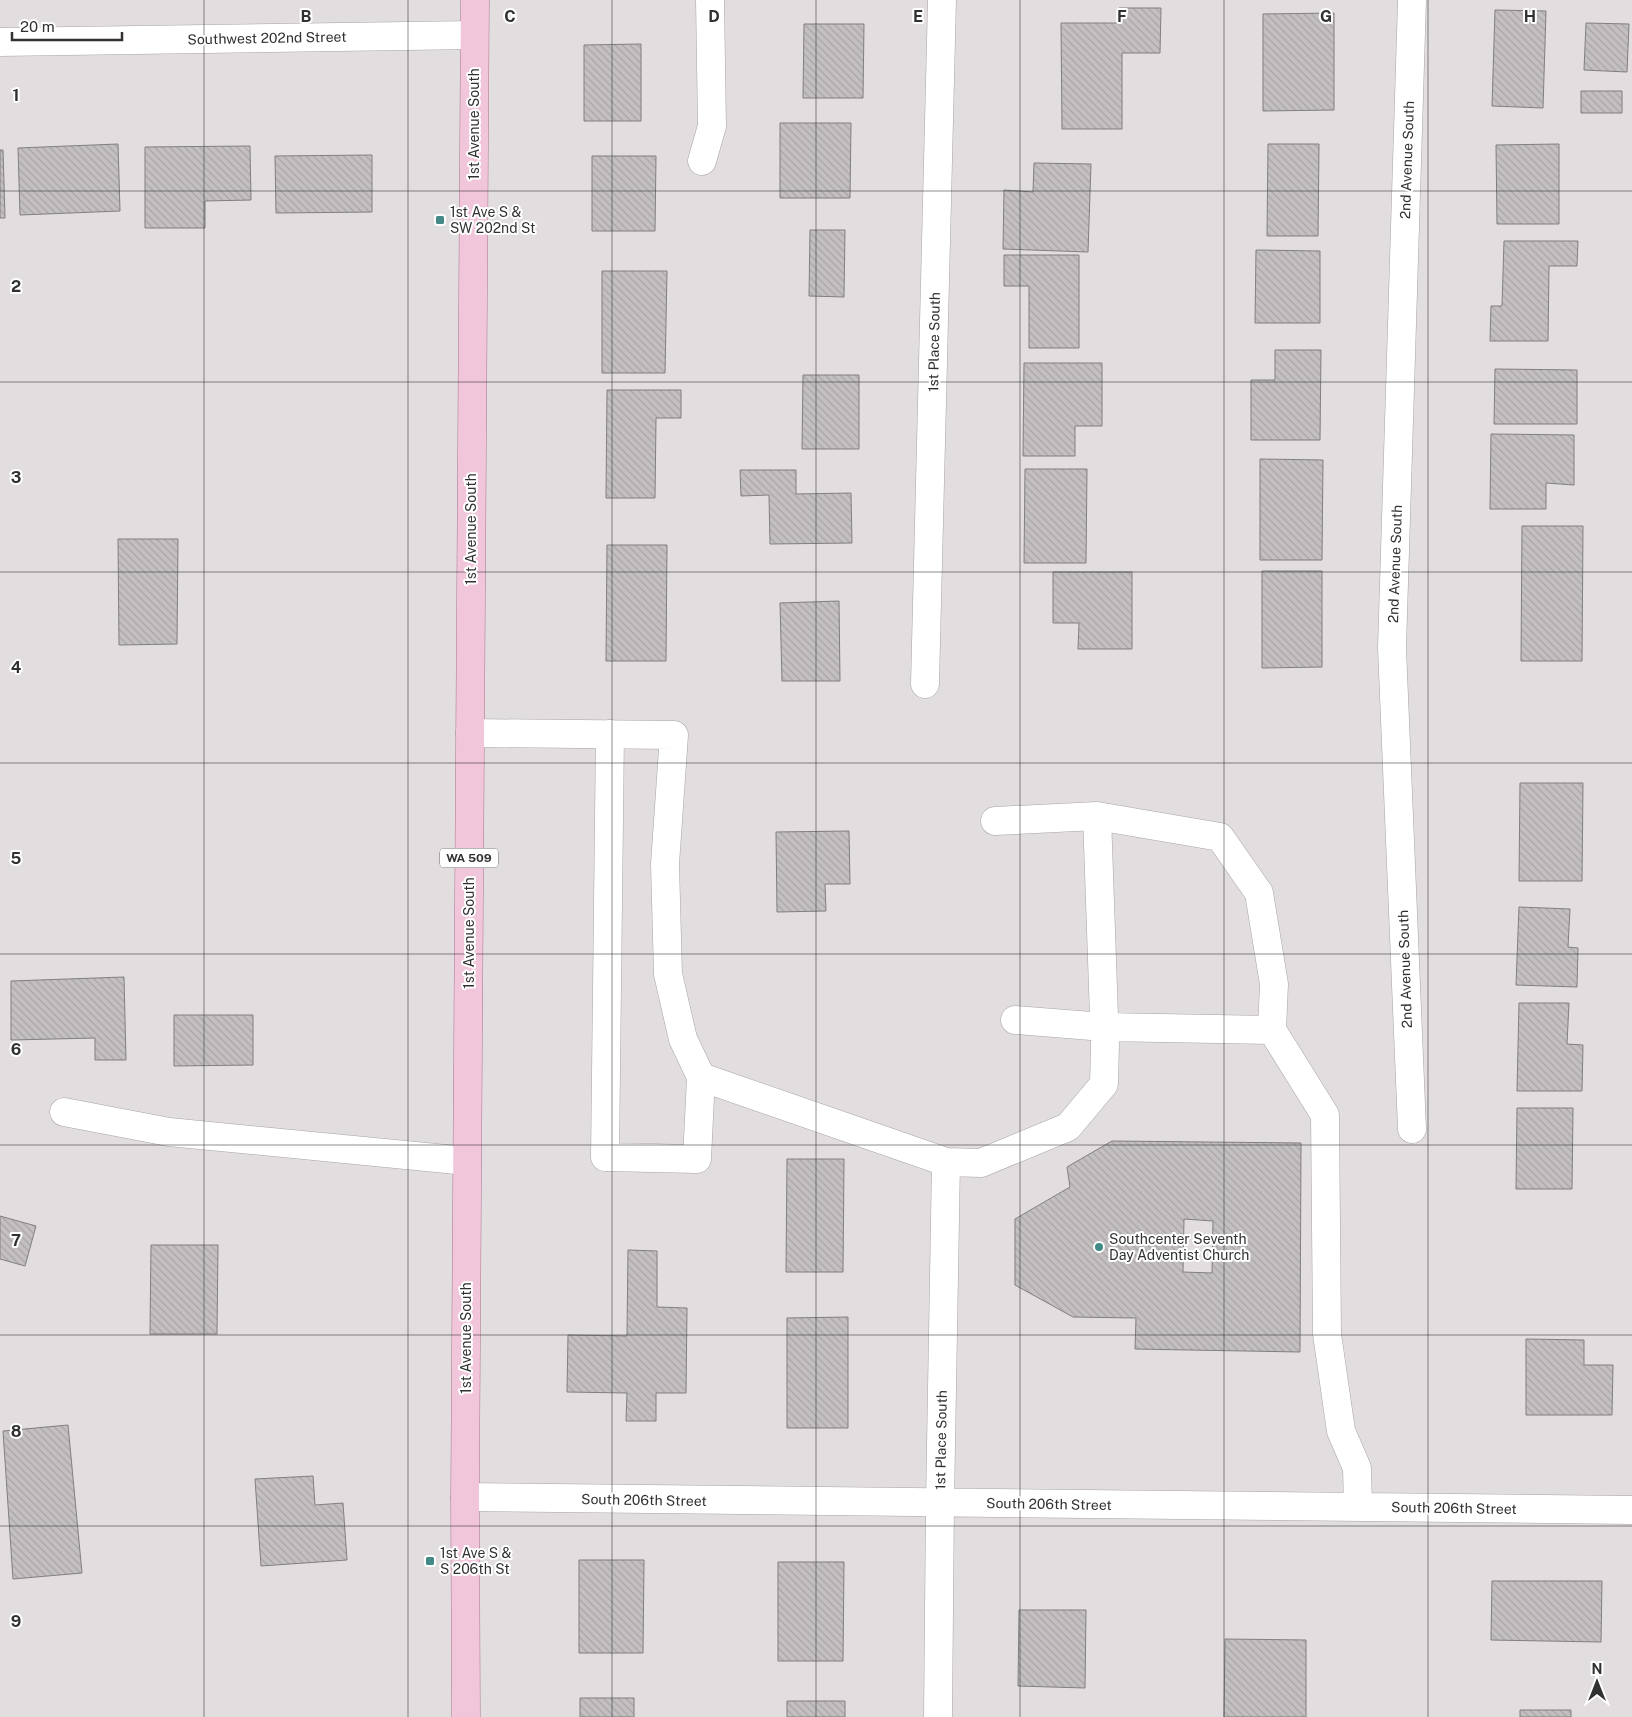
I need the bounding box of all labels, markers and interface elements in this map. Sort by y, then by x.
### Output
text: B [301,7,312,26]
text: C [504,7,516,26]
text: D [708,7,720,26]
text: E [913,7,923,26]
text: F [1117,7,1127,26]
text: G [1320,7,1332,26]
text: H [1524,7,1536,26]
scale bar [12,10,122,42]
text: 20 m [20,18,55,35]
street label: Southwest 202nd Street [187,29,347,47]
street label: 1st Avenue South [466,68,482,180]
text: 1 [13,86,19,105]
street label: 2nd Avenue South [1397,101,1417,219]
place label: 1st Ave S & SW 202nd St [450,204,536,236]
marker: 1st Ave S & SW 202nd St [434,214,446,226]
text: 2 [11,277,21,296]
street label: 1st Place South [925,292,943,392]
text: 3 [11,468,21,487]
street label: 1st Avenue South [463,473,479,585]
street label: 2nd Avenue South [1385,505,1405,623]
text: 4 [11,658,22,677]
road number: WA 509 [440,848,498,868]
text: 5 [11,849,22,868]
street label: 1st Avenue South [461,877,477,989]
street label: 2nd Avenue South [1395,910,1415,1028]
text: 6 [11,1040,21,1059]
text: 7 [11,1231,21,1250]
place label: Southcenter Seventh Day Adventist Church [1109,1231,1249,1263]
marker: Southcenter Seventh Day Adventist Church [1093,1241,1105,1253]
street label: 1st Avenue South [458,1282,474,1394]
street label: 1st Place South [932,1390,950,1490]
text: 8 [11,1422,22,1441]
street label: South 206th Street [581,1491,707,1509]
street label: South 206th Street [986,1495,1112,1513]
street label: South 206th Street [1391,1499,1517,1517]
place label: 1st Ave S & S 206th St [440,1545,512,1577]
marker: 1st Ave S & S 206th St [424,1555,436,1567]
text: 9 [11,1612,21,1631]
north arrow [1572,1657,1622,1707]
text: N [1592,1661,1602,1677]

